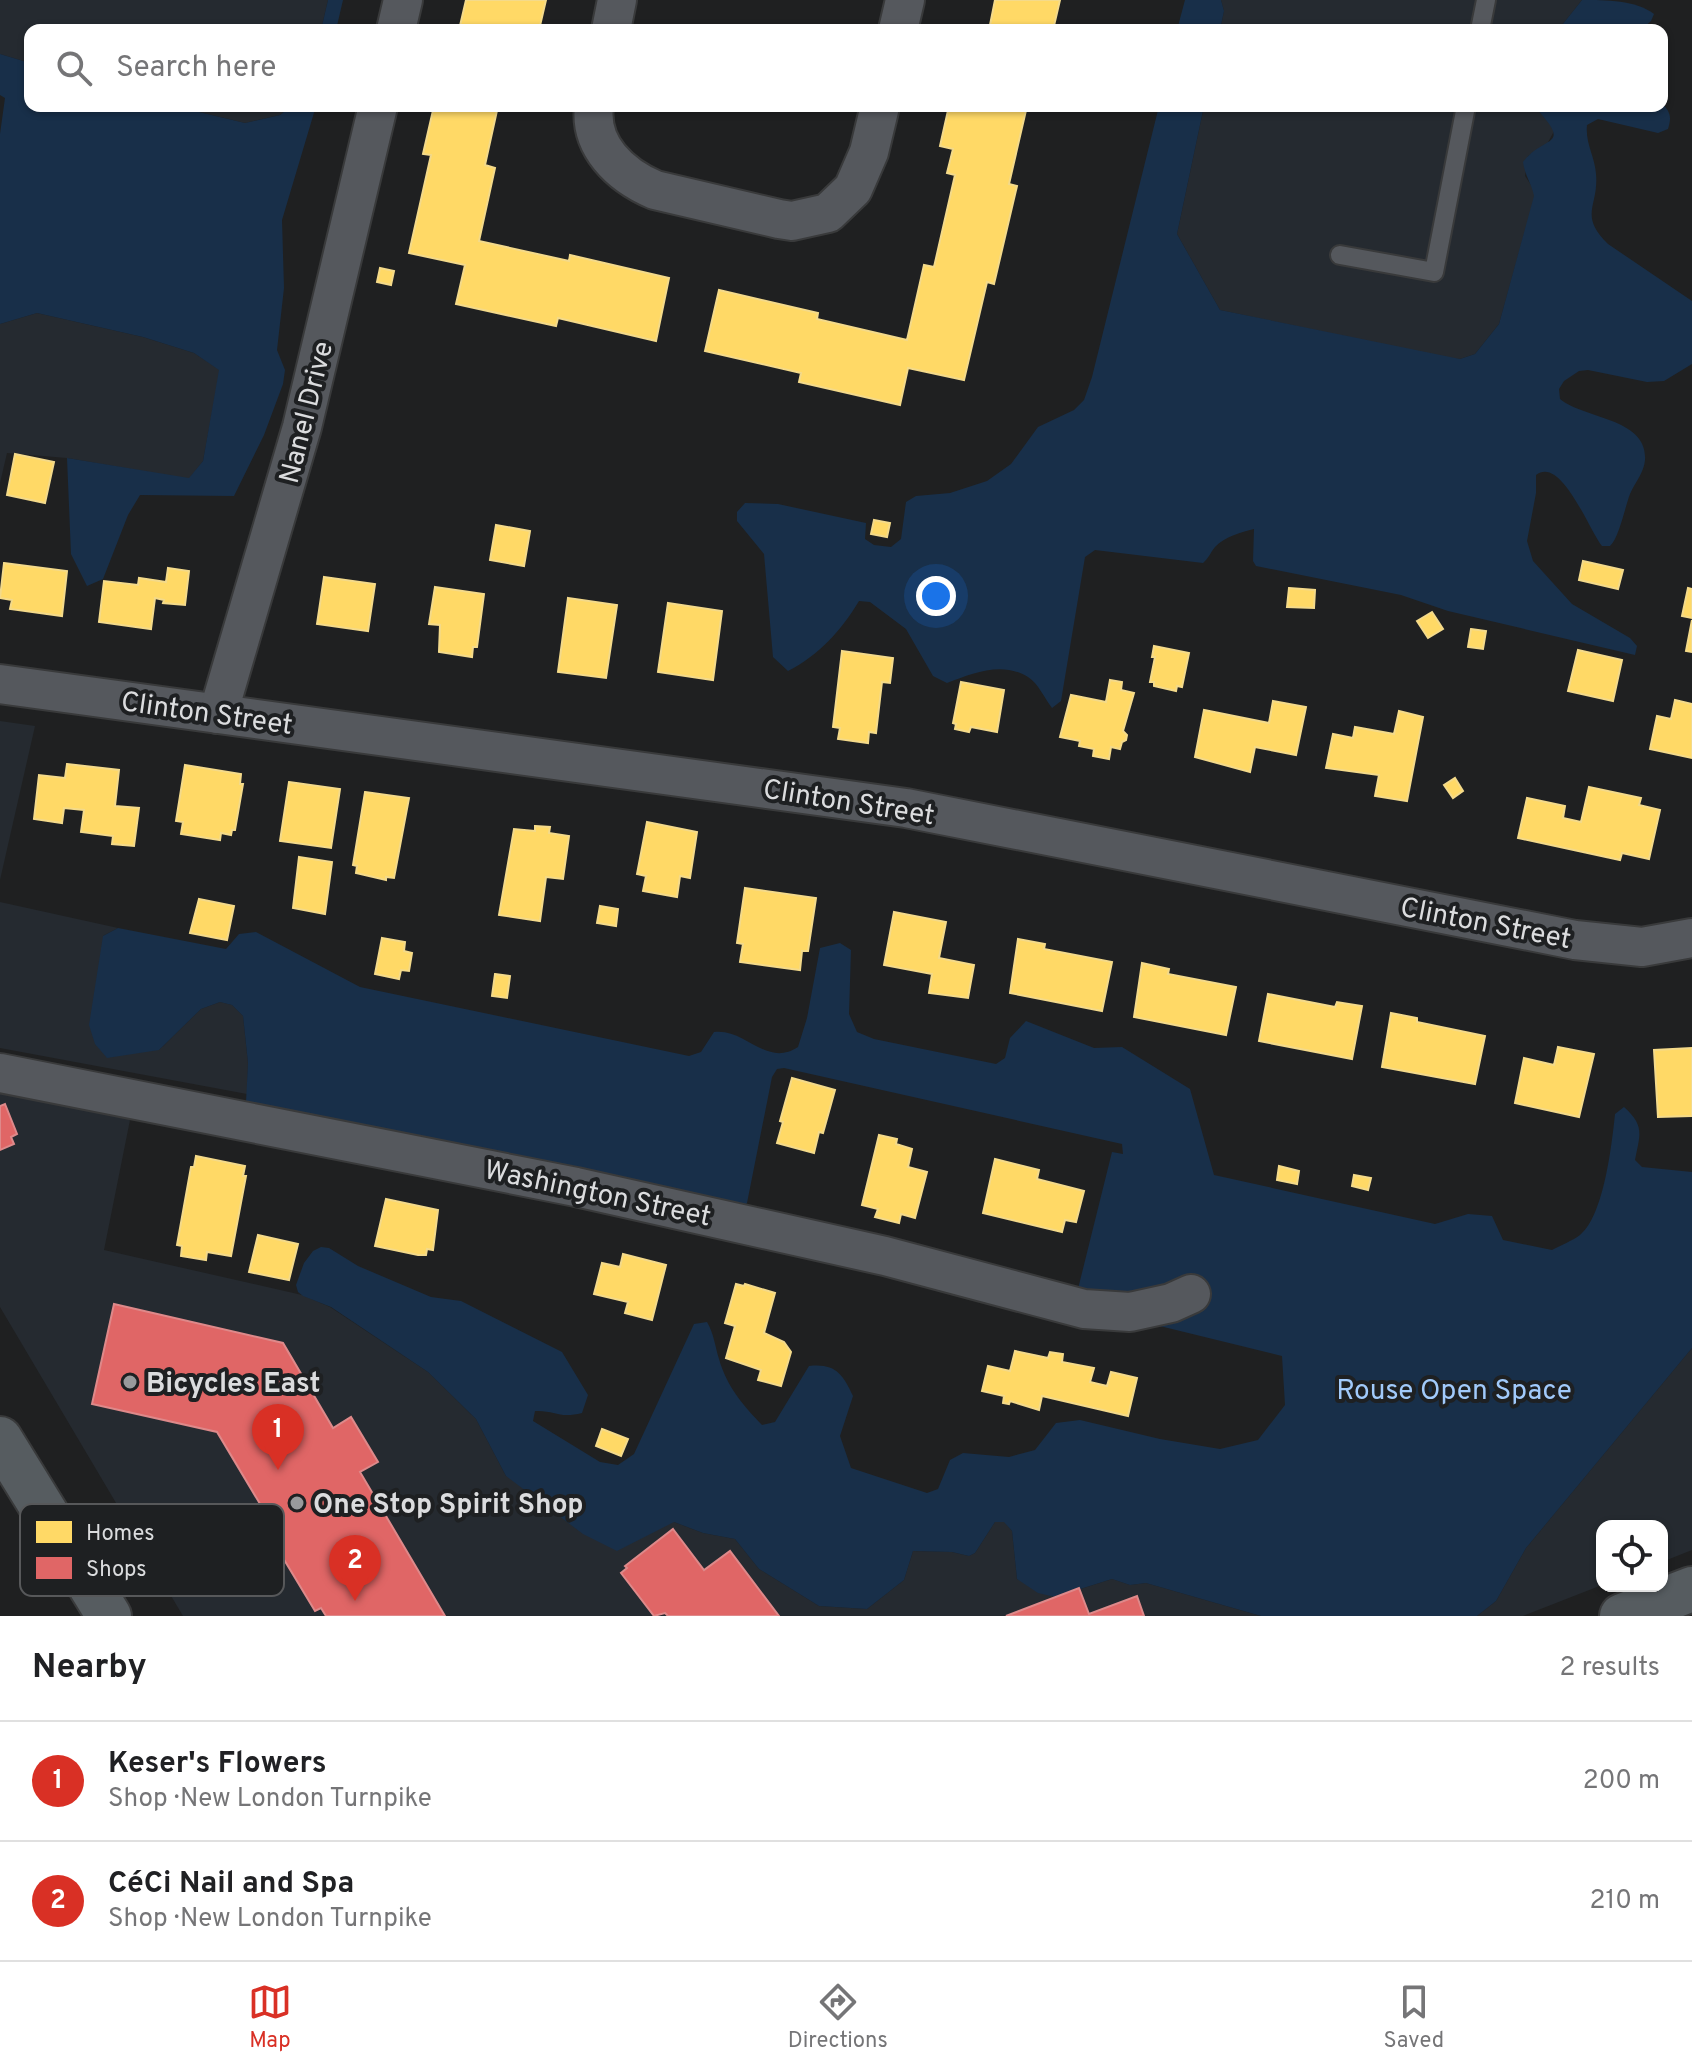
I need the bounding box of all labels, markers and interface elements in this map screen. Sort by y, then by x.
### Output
search box [24,24,1668,112]
icon: search [52,46,96,90]
text: Search here [116,50,276,87]
street label: Nanel Drive [273,338,343,488]
your location [916,576,956,616]
street label: Clinton Street [118,685,295,745]
street label: Clinton Street [760,773,937,835]
street label: Clinton Street [1397,891,1574,959]
street label: Washington Street [481,1153,714,1237]
place label: Bicycles East [146,1367,320,1403]
marker: Bicycles East [121,1373,139,1391]
park label: Rouse Open Space [1336,1374,1572,1410]
pin: 1 [252,1404,304,1470]
place label: One Stop Spirit Shop [313,1488,583,1524]
marker: One Stop Spirit Shop [288,1494,306,1512]
legend [20,1504,284,1596]
map controls [1596,1520,1668,1592]
button: locate [1596,1520,1668,1592]
text: Homes [86,1521,155,1548]
pin: 2 [329,1535,381,1601]
text: Shops [86,1557,147,1584]
text: Nearby [32,1647,147,1690]
text: 2 results [1560,1652,1660,1685]
text: Keser's Flowers [108,1746,327,1783]
text: 1 [53,1765,63,1798]
text: 200 m [1583,1765,1660,1798]
text: Shop · New London Turnpike [108,1783,432,1816]
text: CéCi Nail and Spa [108,1866,354,1903]
text: 2 [50,1885,66,1918]
text: 210 m [1590,1885,1660,1918]
text: Shop · New London Turnpike [108,1903,432,1936]
tab: Map [248,1980,292,2055]
tab: Directions [788,1980,888,2055]
tab: Saved [1384,1980,1444,2055]

